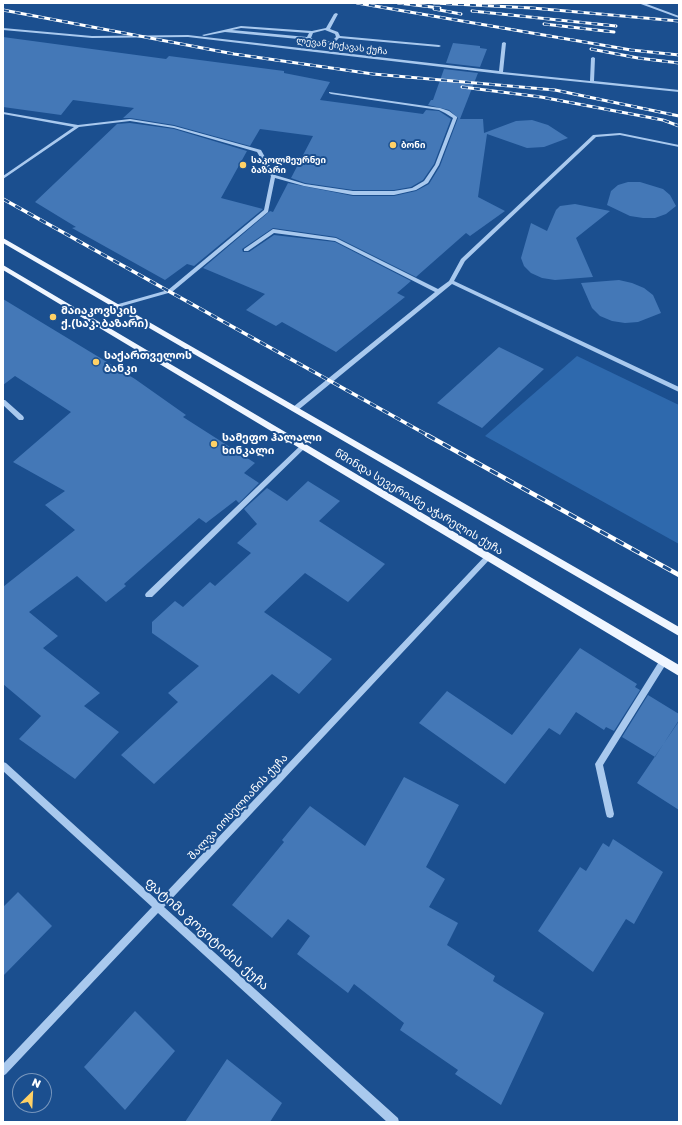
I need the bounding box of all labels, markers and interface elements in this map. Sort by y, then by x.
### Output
street label: ლევან ქიქავას ქუჩა [296,35,388,57]
marker: ბონი [388,140,398,150]
place label: ბონი [401,140,425,150]
place label: საკოლმეურნეი ბაზარი [251,155,326,176]
marker: საკოლმეურნეი ბაზარი [238,160,248,170]
place label: მაიაკოვსკის ქ.(საკ. ბაზარი) [61,304,148,330]
marker: მაიაკოვსკის ქ.(საკ. ბაზარი) [48,312,58,322]
place label: საქართველოს ბანკი [104,349,192,375]
marker: საქართველოს ბანკი [91,357,101,367]
place label: სამეფო ჰალალი ხინკალი [222,431,322,457]
marker: სამეფო ჰალალი ხინკალი [209,439,219,449]
street label: წმინდა სევერიანე აჭარელის ქუჩა [332,446,506,558]
street label: შალვა იოსელიანის ქუჩა [185,751,291,863]
street label: ფატიმა გოგიტიძის ქუჩა [142,874,272,994]
north arrow [12,1073,52,1113]
text: N [30,1075,43,1090]

